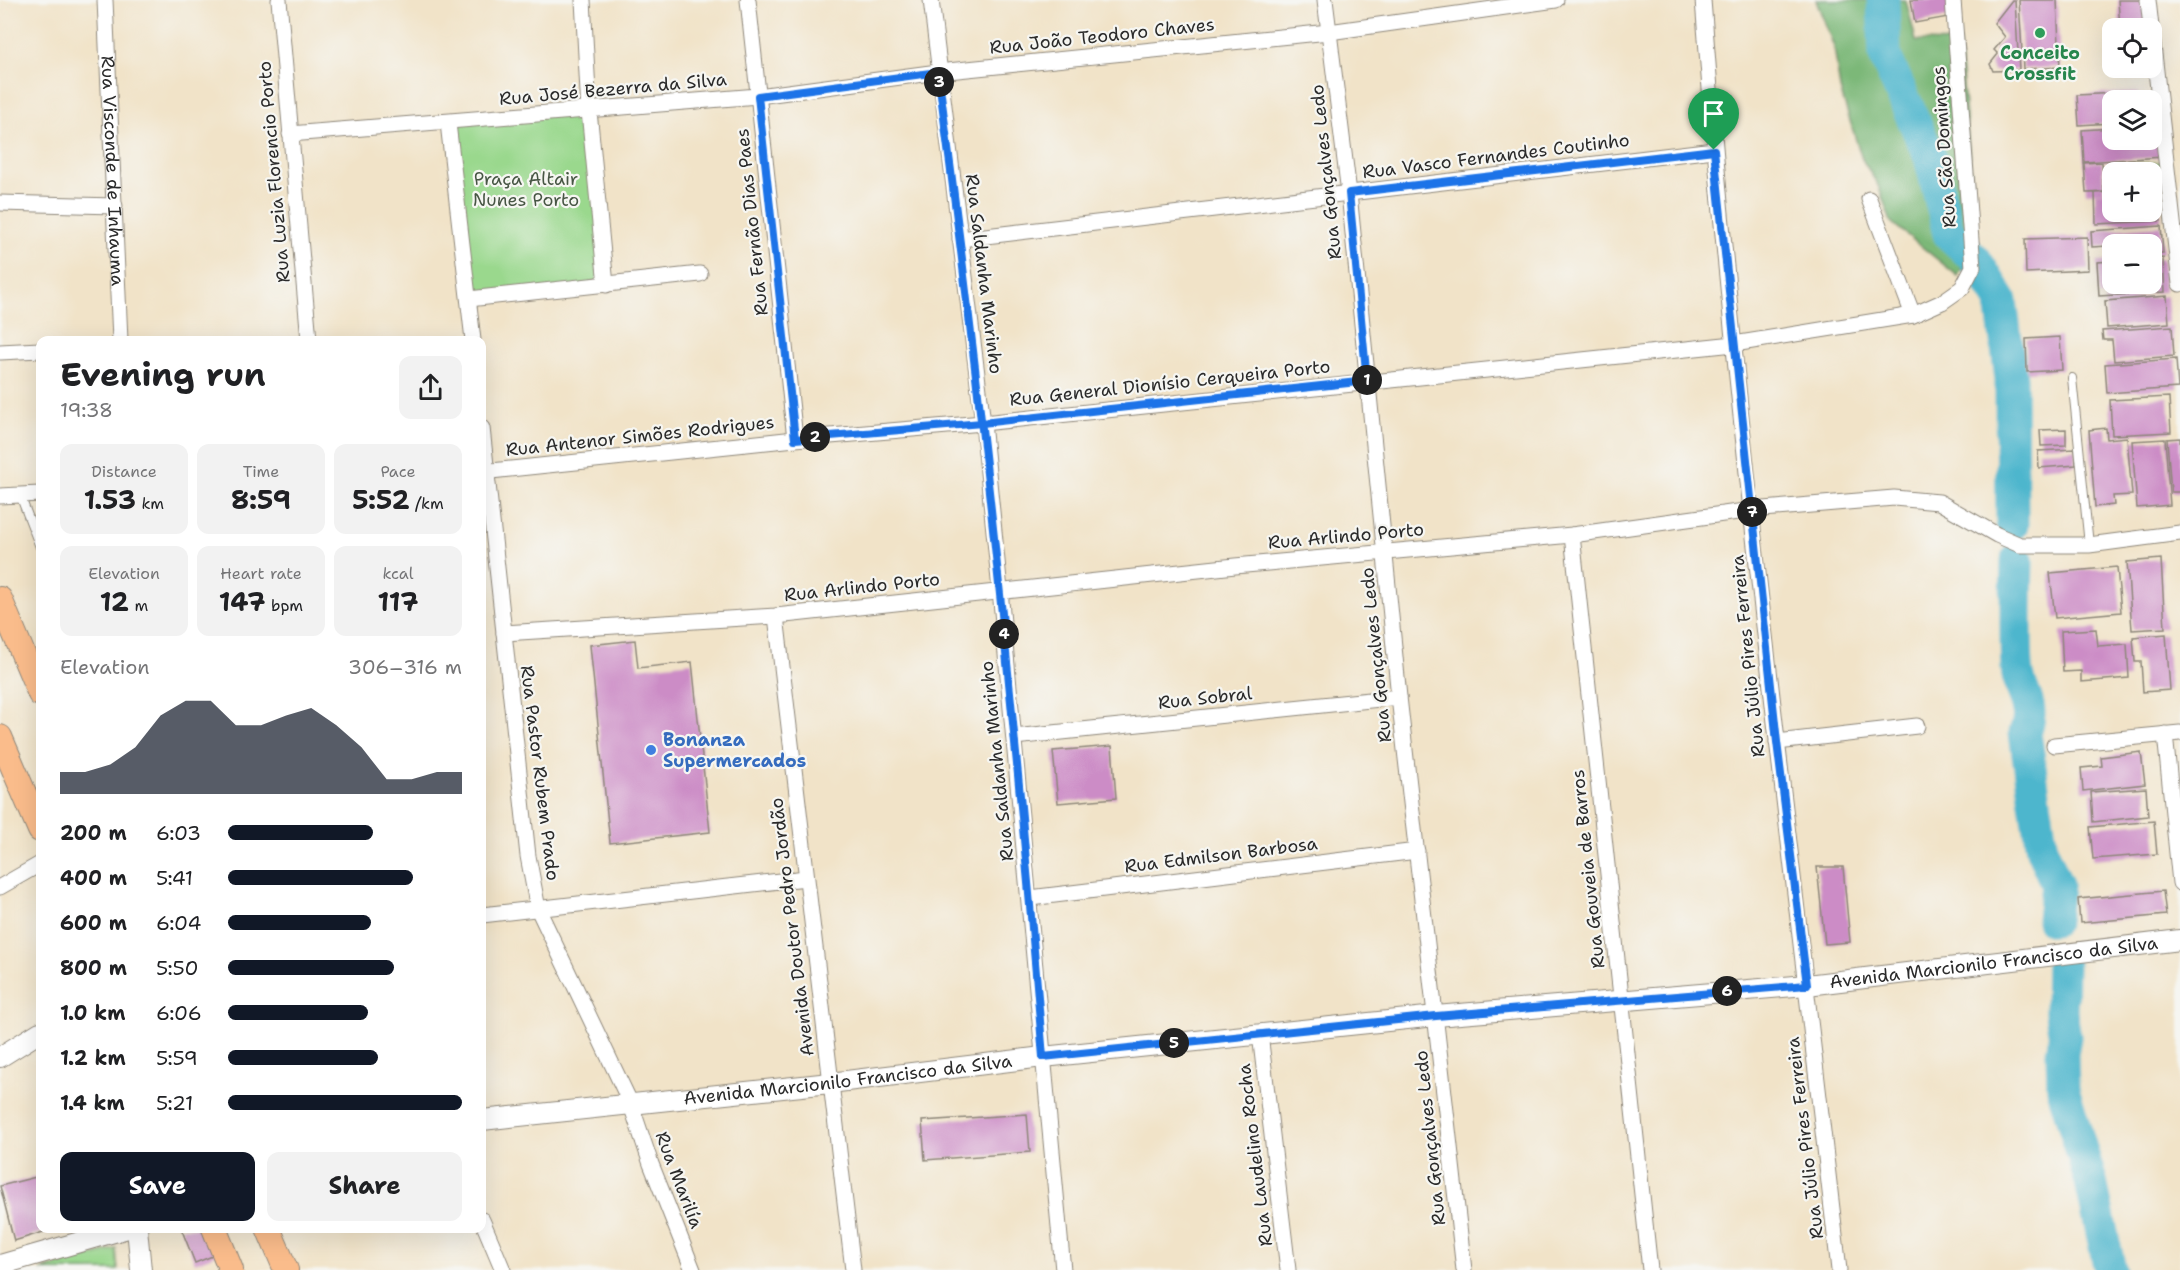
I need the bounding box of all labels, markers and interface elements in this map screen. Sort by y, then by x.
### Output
street label: Rua João Teodoro Chaves [988,12,1216,60]
map controls [2102,18,2162,294]
button: locate [2102,18,2162,78]
marker: Conceito Crossfit [2033,26,2047,40]
place label: Conceito Crossfit [2000,41,2080,86]
street label: Rua Visconde de Inhauma [95,55,130,286]
street label: Rua Luzia Florencio Porto [252,60,296,284]
street label: Rua São Domingos [1926,65,1962,229]
street label: Rua José Bezerra da Silva [498,67,728,111]
pin: 3 [924,67,954,97]
text: 3 [933,71,945,92]
street label: Rua Gonçalves Ledo [1305,83,1347,261]
pin [1688,88,1739,150]
button: layers [2102,90,2162,150]
icon: arrive [1697,97,1730,130]
street label: Rua Fernão Dias Paes [730,127,774,317]
street label: Rua Vasco Fernandes Coutinho [1361,128,1631,184]
button: + [2102,162,2162,222]
park label: Praça Altair Nunes Porto [473,167,579,212]
street label: Rua Saldanha Marinho [960,173,1008,375]
button: − [2102,234,2162,294]
text: Evening run [60,352,266,397]
street label: Rua General Dionísio Cerqueira Porto [1008,354,1332,412]
button: share [399,356,462,419]
pin: 1 [1352,365,1382,395]
text: 1 [1363,369,1371,390]
text: 19:38 [60,397,113,423]
street label: Rua Antenor Simões Rodrigues [505,410,775,462]
pin: 2 [800,422,830,452]
text: 2 [809,426,821,447]
text: Distance [91,461,157,482]
text: Time [243,461,279,482]
text: Pace [380,461,416,482]
text: 1.53 [84,482,136,517]
text: 8:59 [231,482,291,517]
text: 5:52 [352,482,410,517]
text: km [136,493,164,514]
text: /km [410,493,444,514]
pin: 7 [1737,497,1767,527]
text: 7 [1746,501,1758,522]
street label: Rua Arlindo Porto [1267,517,1425,555]
street label: Rua Júlio Pires Ferreira [1725,554,1771,758]
text: Elevation [88,563,160,584]
text: Heart rate [220,563,302,584]
text: kcal [382,563,414,584]
street label: Rua Gonçalves Ledo [1355,566,1397,744]
street label: Rua Arlindo Porto [783,567,941,607]
text: 12 [100,584,129,619]
text: 147 [219,584,265,619]
text: 117 [378,584,418,619]
text: m [129,595,148,616]
text: bpm [265,595,303,616]
pin: 4 [989,619,1019,649]
text: 4 [998,623,1010,644]
text: Elevation [60,654,150,680]
text: 306–316 m [348,654,462,680]
street label: Rua Saldanha Marinho [975,660,1019,862]
street label: Rua Pastor Rubem Prado [515,664,565,882]
street label: Rua Sobral [1157,681,1254,715]
place label: Bonanza Supermercados [663,728,806,773]
marker: Bonanza Supermercados [644,743,658,757]
street label: Rua Gouveia de Barros [1566,768,1610,970]
street label: Avenida Doutor Pedro Jordão [764,796,820,1058]
text: 200 m [60,820,127,846]
text: 6:03 [156,820,201,846]
street label: Rua Edmilson Barbosa [1123,831,1319,879]
text: 400 m [60,865,127,891]
text: 5:41 [156,865,193,891]
text: 600 m [60,910,127,936]
text: 6:04 [156,910,202,936]
street label: Avenida Marcionilo Francisco da Silva [1828,931,2159,994]
text: 800 m [60,955,127,981]
text: 5:50 [156,955,199,981]
pin: 6 [1712,976,1742,1006]
text: 6 [1721,980,1733,1001]
text: 1.0 km [60,1000,125,1026]
text: 6:06 [156,1000,202,1026]
pin: 5 [1159,1028,1189,1058]
text: 5 [1169,1032,1179,1053]
street label: Rua Júlio Pires Ferreira [1781,1036,1829,1240]
text: 1.2 km [60,1045,126,1071]
text: 5:59 [156,1045,198,1071]
street label: Avenida Marcionilo Francisco da Silva [682,1049,1013,1110]
street label: Rua Gonçalves Ledo [1409,1049,1451,1227]
street label: Rua Laudelino Rocha [1232,1062,1278,1248]
text: 1.4 km [60,1090,125,1116]
text: 5:21 [156,1090,193,1116]
street label: Rua Marilía [650,1128,708,1232]
button: Save [60,1152,255,1221]
button: Share [267,1152,462,1221]

